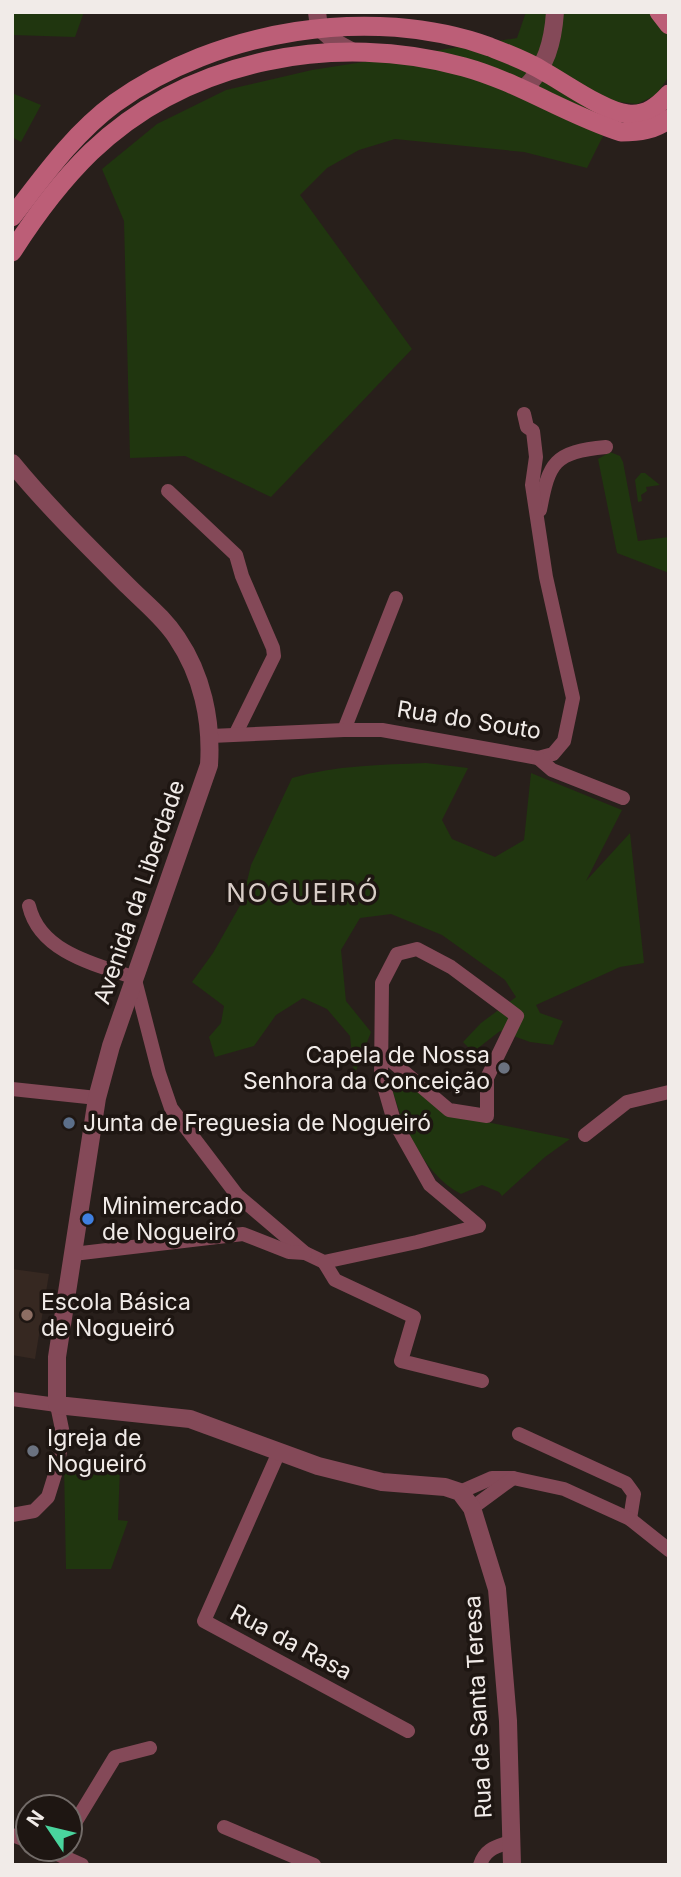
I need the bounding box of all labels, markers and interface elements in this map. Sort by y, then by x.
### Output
street label: Rua do Souto [395,695,543,745]
street label: Avenida da Liberdade [87,776,191,1008]
district label: NOGUEIRÓ [226,877,380,908]
place label: Capela de Nossa Senhora da Conceição [243,1041,490,1095]
marker: Capela de Nossa Senhora da Conceição [496,1060,512,1076]
place label: Junta de Freguesia de Nogueiró [83,1109,431,1137]
marker: Junta de Freguesia de Nogueiró [61,1115,77,1131]
place label: Minimercado de Nogueiró [102,1192,244,1246]
marker: Minimercado de Nogueiró [80,1211,96,1227]
place label: Escola Básica de Nogueiró [41,1288,191,1342]
marker: Escola Básica de Nogueiró [19,1307,35,1323]
place label: Igreja de Nogueiró [47,1424,147,1478]
marker: Igreja de Nogueiró [25,1443,41,1459]
street label: Rua de Santa Teresa [458,1595,498,1819]
street label: Rua da Rasa [225,1598,357,1686]
north arrow [14,1793,84,1863]
text: N [22,1806,49,1831]

